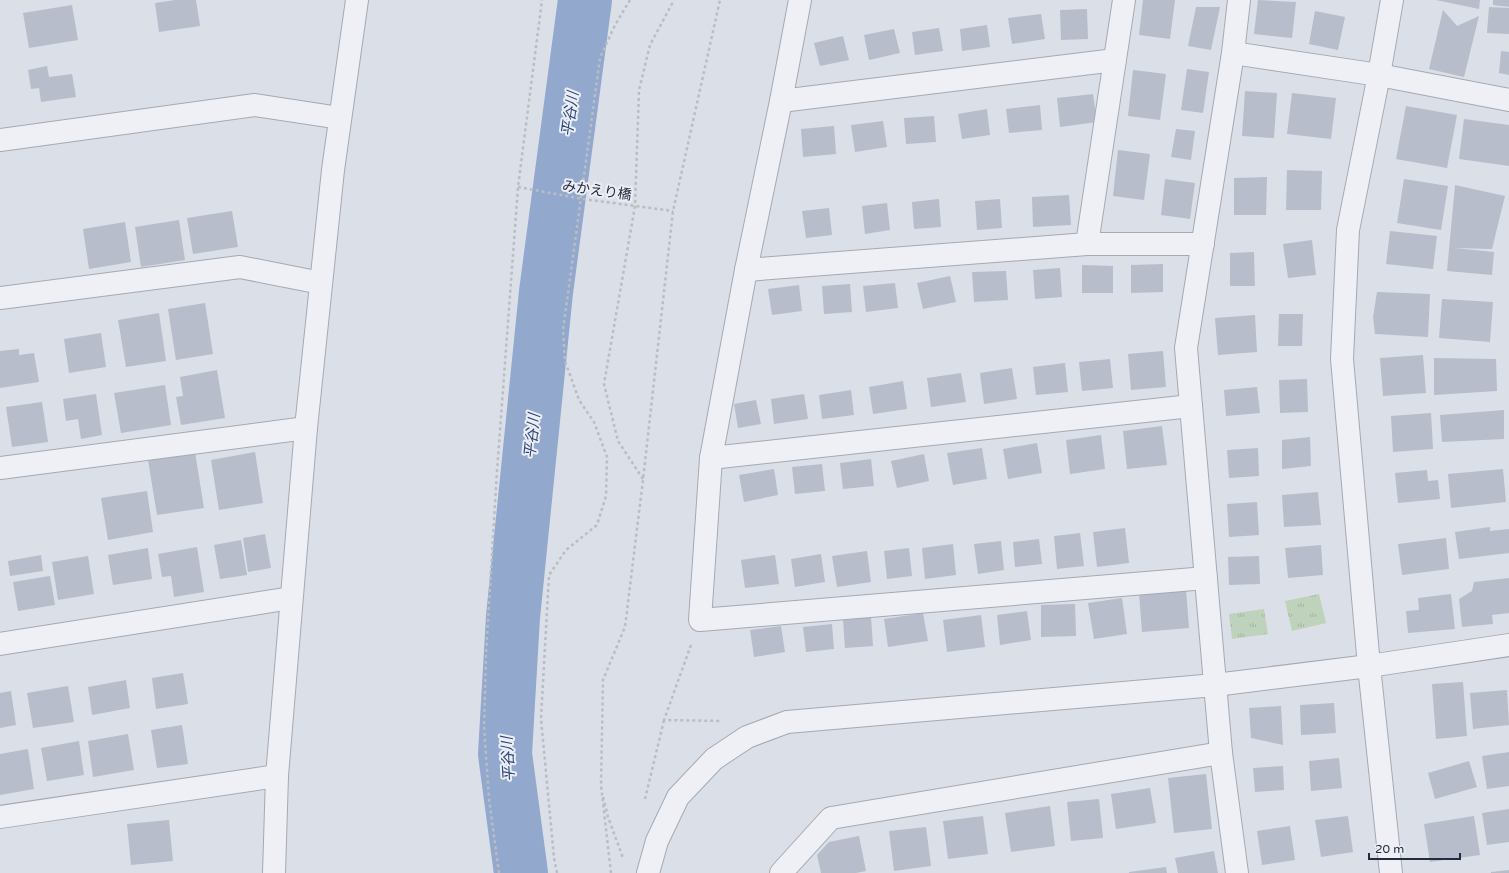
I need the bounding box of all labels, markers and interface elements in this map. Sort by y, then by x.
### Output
water label: 平谷川 [558,88,582,138]
street label: みかえり橋 [561,177,633,204]
water label: 平谷川 [521,411,544,459]
water label: 平谷川 [498,734,518,782]
scale bar [1369,835,1460,861]
text: 20 m [1375,842,1404,856]

